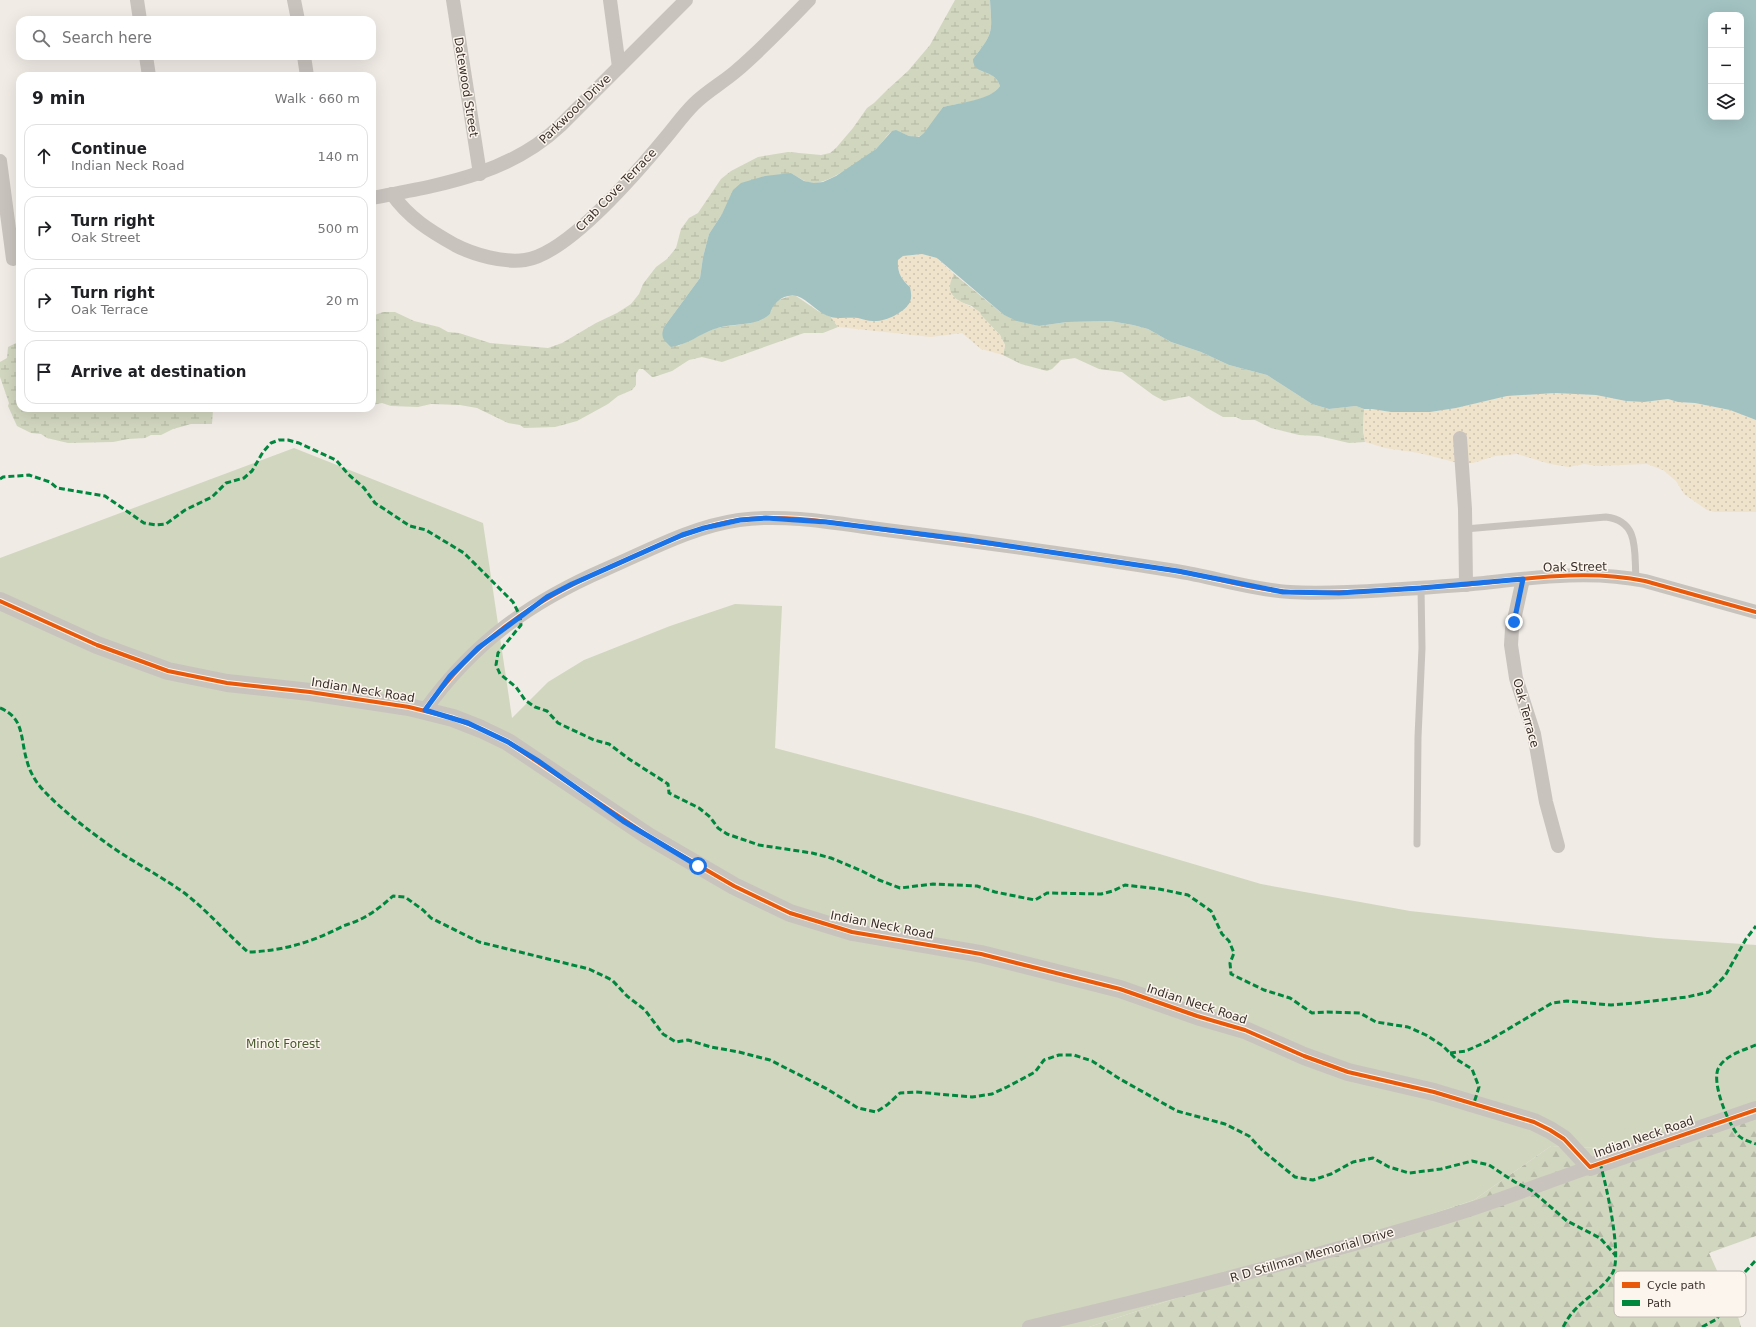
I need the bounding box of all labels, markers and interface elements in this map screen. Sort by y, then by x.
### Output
map controls [1708,12,1744,120]
button: + [1708,12,1744,48]
search box [16,16,376,60]
icon: search [30,27,52,49]
text: Search here [62,29,152,47]
street label: Datewood Street [451,36,481,138]
button: − [1708,48,1744,84]
street label: Parkwood Drive [536,71,614,147]
button: layers [1708,84,1744,120]
text: 9 min [32,88,85,108]
text: Walk · 660 m [275,91,360,106]
text: Continue [71,140,147,158]
icon: ahead [33,145,55,167]
street label: Crab Cove Terrace [573,146,659,234]
text: 140 m [317,149,359,164]
text: Indian Neck Road [71,158,184,173]
text: Turn right [71,212,155,230]
icon: right [33,217,55,239]
text: 500 m [317,221,359,236]
text: Oak Street [71,230,140,245]
text: Turn right [71,284,155,302]
icon: right [33,289,55,311]
text: 20 m [326,293,359,308]
text: Oak Terrace [71,302,148,317]
icon: arrive [33,361,55,383]
text: Arrive at destination [71,363,246,381]
street label: Oak Street [1543,559,1607,575]
route end [1505,613,1523,631]
street label: Indian Neck Road [310,675,416,705]
street label: Oak Terrace [1510,677,1542,749]
route start [689,857,707,875]
street label: Indian Neck Road [829,908,935,942]
street label: Indian Neck Road [1145,981,1249,1027]
park label: Minot Forest [246,1037,320,1051]
street label: Indian Neck Road [1592,1113,1696,1161]
street label: R D Stillman Memorial Drive [1229,1225,1395,1285]
legend [1614,1271,1746,1317]
text: Cycle path [1647,1279,1706,1292]
text: Path [1647,1297,1671,1310]

